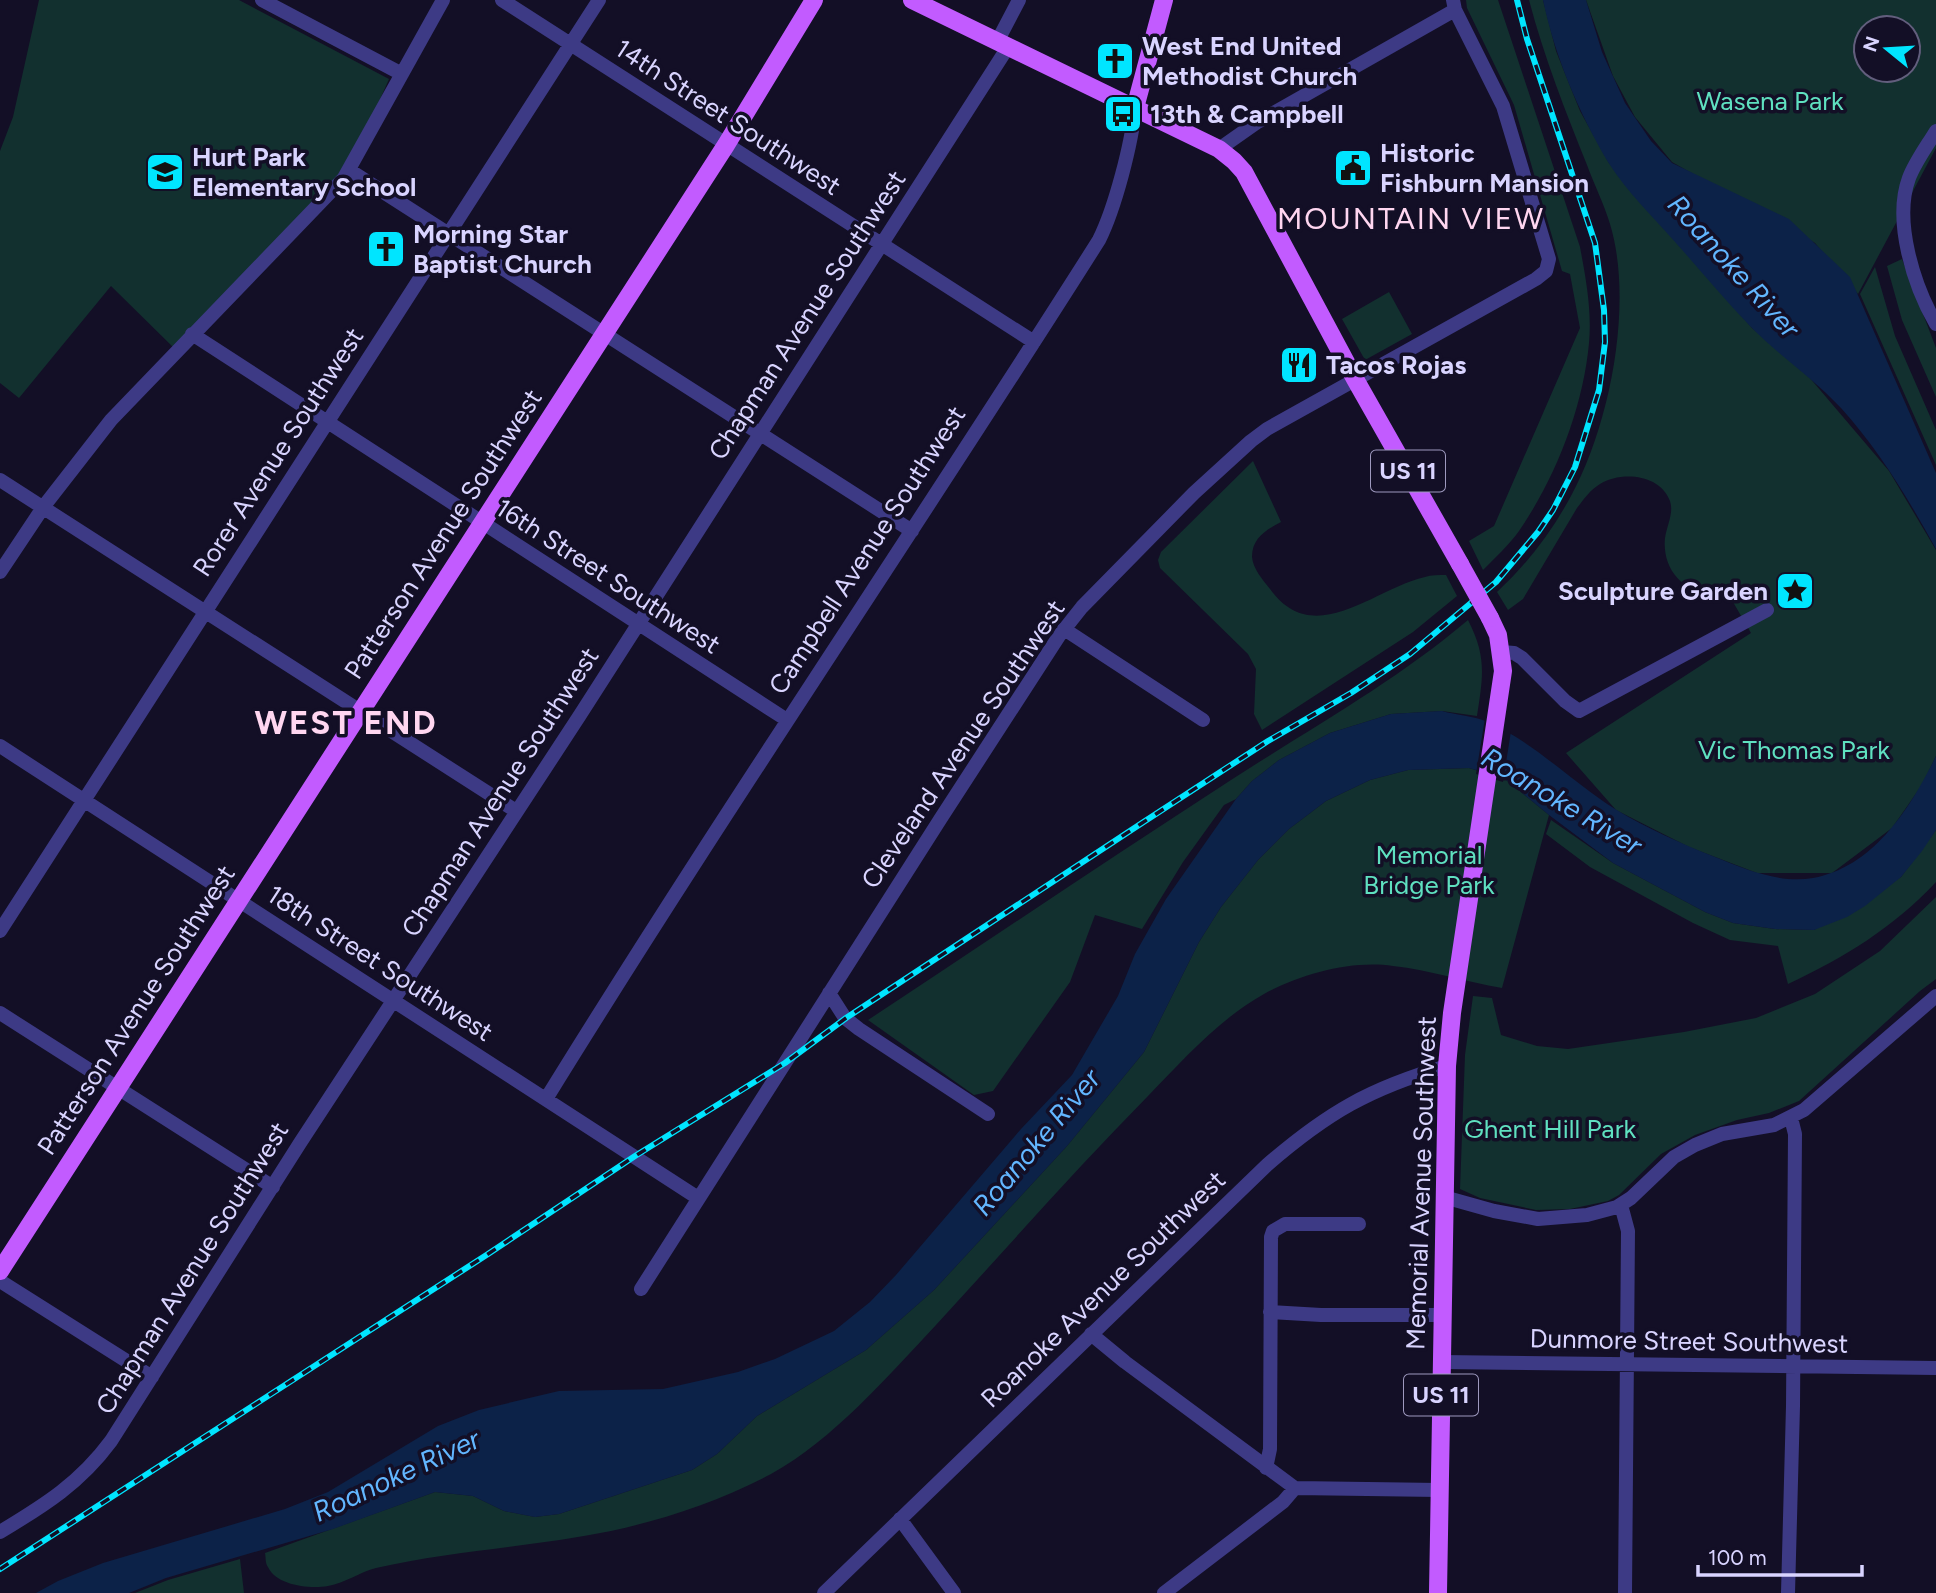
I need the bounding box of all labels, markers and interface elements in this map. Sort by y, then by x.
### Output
north arrow [1852,14,1922,84]
place label: West End United Methodist Church [1142,30,1357,92]
street label: 14th Street Southwest [609,32,847,202]
text: N [1858,33,1885,54]
church icon: West End United Methodist Church [1094,40,1136,82]
park label: Wasena Park [1696,85,1844,117]
bus stop icon: 13th & Campbell [1102,93,1144,135]
place label: 13th & Campbell [1150,98,1344,130]
place label: Historic Fishburn Mansion [1380,137,1589,199]
place label: Hurt Park Elementary School [192,141,416,203]
public building icon: Historic Fishburn Mansion [1332,147,1374,189]
school or university icon: Hurt Park Elementary School [144,151,186,193]
street label: Chapman Avenue Southwest [701,164,913,466]
water label: Roanoke River [1661,187,1808,346]
district label: MOUNTAIN VIEW [1277,200,1545,237]
place label: Morning Star Baptist Church [413,218,592,280]
church icon: Morning Star Baptist Church [365,228,407,270]
street label: Rorer Avenue Southwest [186,322,370,582]
restaurant icon: Tacos Rojas [1278,344,1320,386]
place label: Tacos Rojas [1326,349,1466,381]
street label: Patterson Avenue Southwest [337,383,549,685]
street label: Campbell Avenue Southwest [762,400,972,700]
road number: US 11 [1371,450,1445,492]
street label: 16th Street Southwest [490,491,726,661]
place icon: Sculpture Garden [1774,570,1816,612]
place label: Sculpture Garden [1558,575,1768,607]
street label: Cleveland Avenue Southwest [854,594,1072,894]
street label: Chapman Avenue Southwest [394,641,606,943]
district label: WEST END [254,703,438,742]
park label: Vic Thomas Park [1698,734,1890,766]
water label: Roanoke River [1476,740,1649,863]
park label: Memorial Bridge Park [1363,839,1495,901]
street label: Patterson Avenue Southwest [30,859,242,1161]
street label: 18th Street Southwest [261,878,499,1048]
street label: Memorial Avenue Southwest [1399,1015,1443,1350]
water label: Roanoke River [965,1061,1108,1222]
park label: Ghent Hill Park [1464,1113,1636,1145]
street label: Chapman Avenue Southwest [89,1116,295,1420]
street label: Roanoke Avenue Southwest [974,1164,1232,1414]
street label: Dunmore Street Southwest [1529,1322,1849,1360]
road number: US 11 [1404,1374,1478,1415]
water label: Roanoke River [307,1421,486,1529]
scale bar [1698,1534,1862,1578]
text: 100 m [1708,1545,1767,1570]

